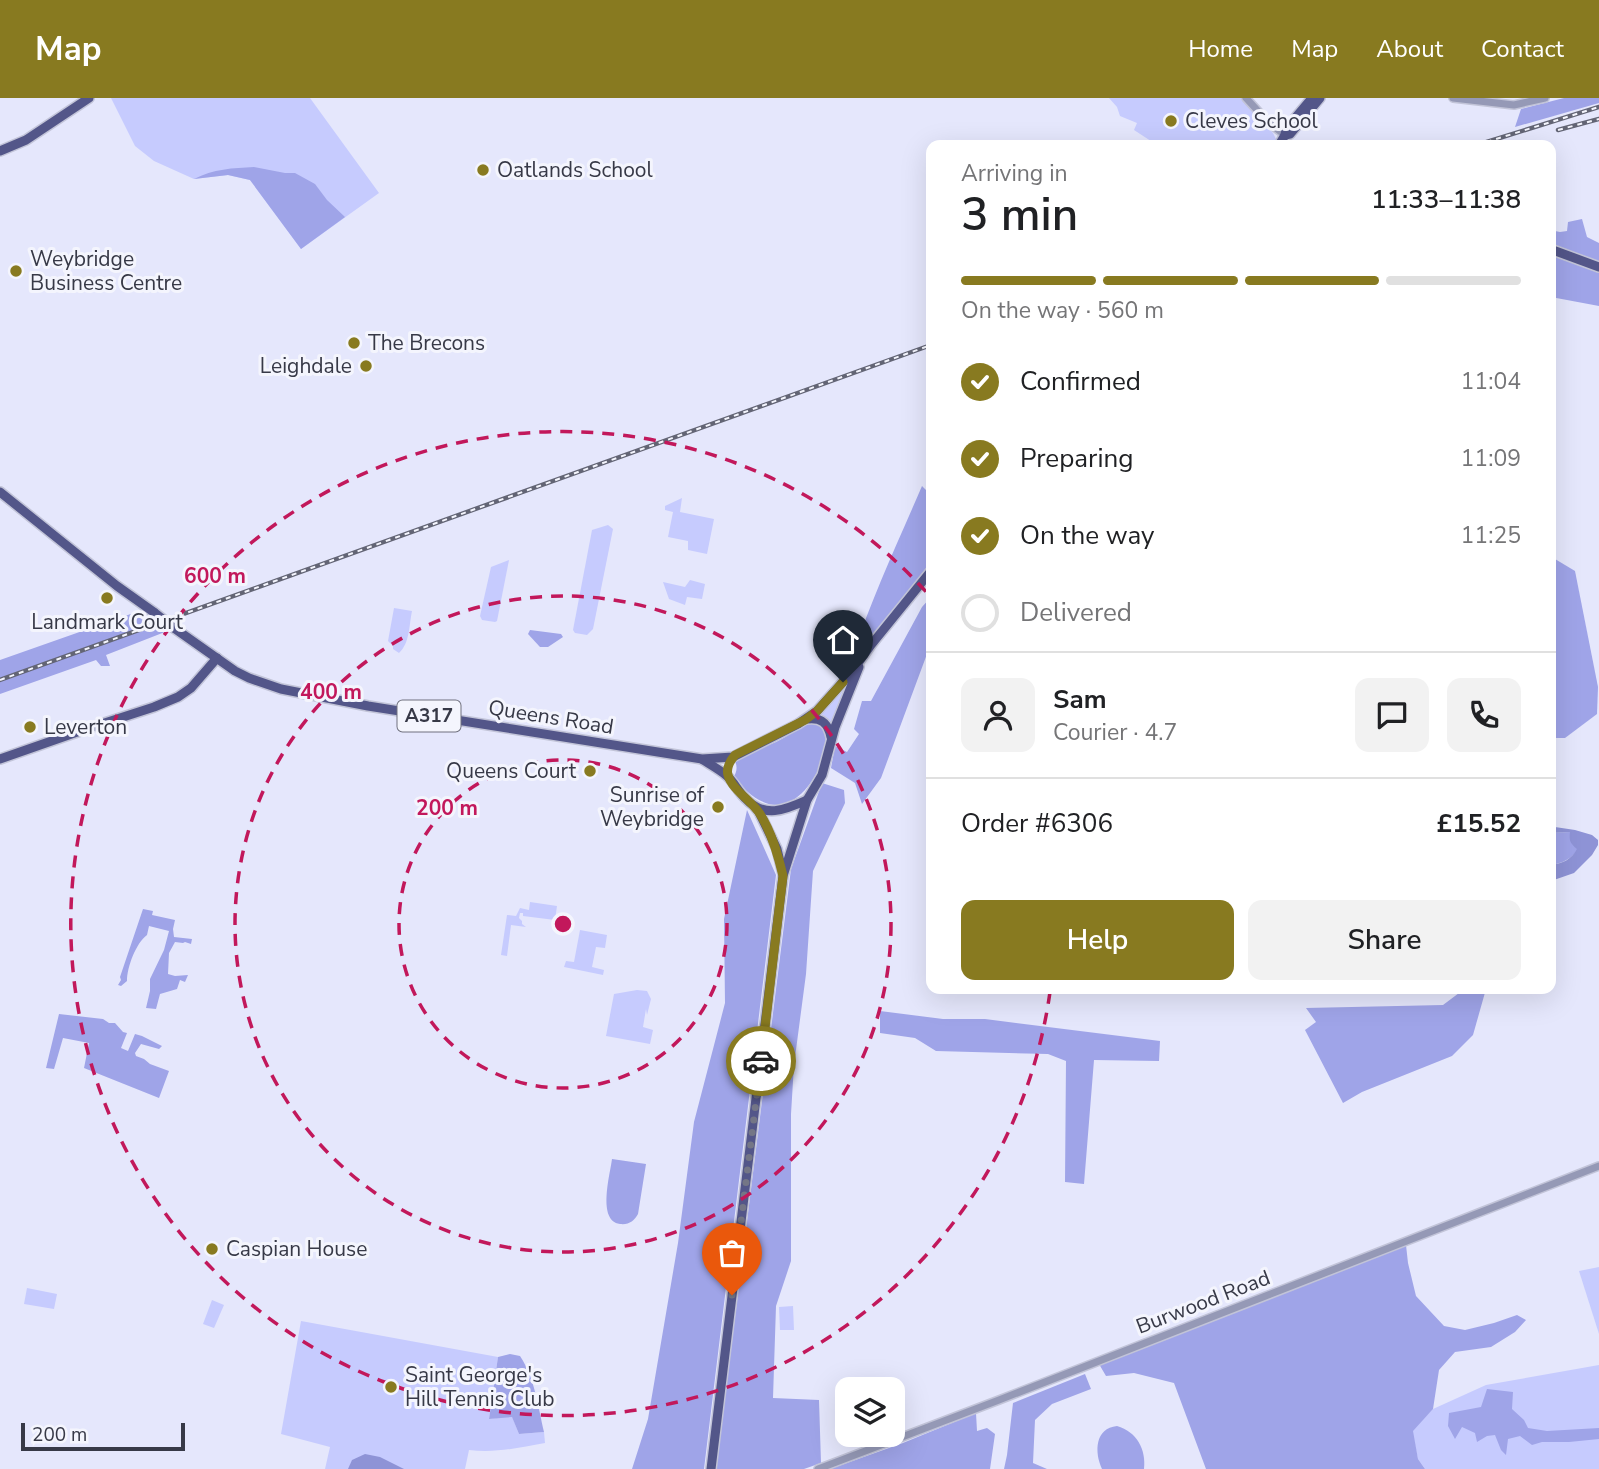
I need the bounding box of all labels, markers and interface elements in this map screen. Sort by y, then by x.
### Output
text: Map [35,27,102,72]
text: Home [1188,33,1253,65]
text: Map [1291,33,1338,65]
text: About [1376,33,1443,65]
text: Contact [1481,33,1564,65]
place label: Cleves School [1185,107,1319,135]
marker: Cleves School [1163,113,1179,129]
place label: Oatlands School [497,156,654,184]
text: Arriving in [961,158,1068,189]
marker: Oatlands School [475,162,491,178]
text: 11:33–11:38 [1371,182,1521,217]
text: 3 min [961,183,1078,246]
place label: Weybridge Business Centre [30,245,182,297]
marker: Weybridge Business Centre [8,263,24,279]
text: On the way · 560 m [961,295,1164,326]
place label: The Brecons [368,329,485,357]
marker: The Brecons [346,335,362,351]
place label: Leighdale [260,352,352,380]
marker: Leighdale [358,358,374,374]
icon: check [961,363,999,401]
text: Confirmed [1020,364,1141,399]
text: 11:04 [1461,366,1521,397]
icon: check [961,440,999,478]
text: Preparing [1020,441,1133,476]
text: 11:09 [1461,443,1521,474]
icon: check [961,517,999,555]
text: On the way [1020,518,1154,553]
text: 11:25 [1461,520,1521,551]
text: 600 m [184,562,246,590]
marker: Landmark Court [99,590,115,606]
text: Delivered [1020,595,1132,630]
place label: Landmark Court [31,608,183,636]
pin [813,610,873,682]
icon: home [824,621,862,659]
text: 400 m [300,678,362,706]
button: person [961,678,1035,752]
button: chat [1355,678,1429,752]
button: phone [1447,678,1521,752]
text: Sam [1053,682,1106,717]
street label: Queens Road [486,693,616,741]
road number: A317 [398,701,460,732]
place label: Leverton [44,713,127,741]
text: Courier · 4.7 [1053,717,1177,748]
marker: Leverton [22,719,38,735]
place label: Queens Court [446,757,577,785]
marker: Queens Court [582,763,598,779]
place label: Sunrise of Weybridge [600,781,705,833]
text: 200 m [416,794,478,822]
marker: Sunrise of Weybridge [710,799,726,815]
text: Order #6306 [961,806,1113,841]
text: £15.52 [1437,806,1521,841]
button: Help [961,900,1234,980]
button: Share [1248,900,1521,980]
centre of rings [551,912,575,936]
courier [726,1026,796,1096]
icon: car [742,1042,780,1080]
pin [702,1223,762,1295]
icon: bag [713,1234,751,1272]
place label: Caspian House [226,1235,367,1263]
marker: Caspian House [204,1241,220,1257]
street label: Burwood Road [1132,1264,1274,1340]
place label: Saint George's Hill Tennis Club [405,1361,555,1413]
map controls [835,1377,905,1447]
button: layers [835,1377,905,1447]
marker: Saint George's Hill Tennis Club [383,1379,399,1395]
scale bar [21,1420,186,1452]
text: 200 m [32,1422,87,1448]

